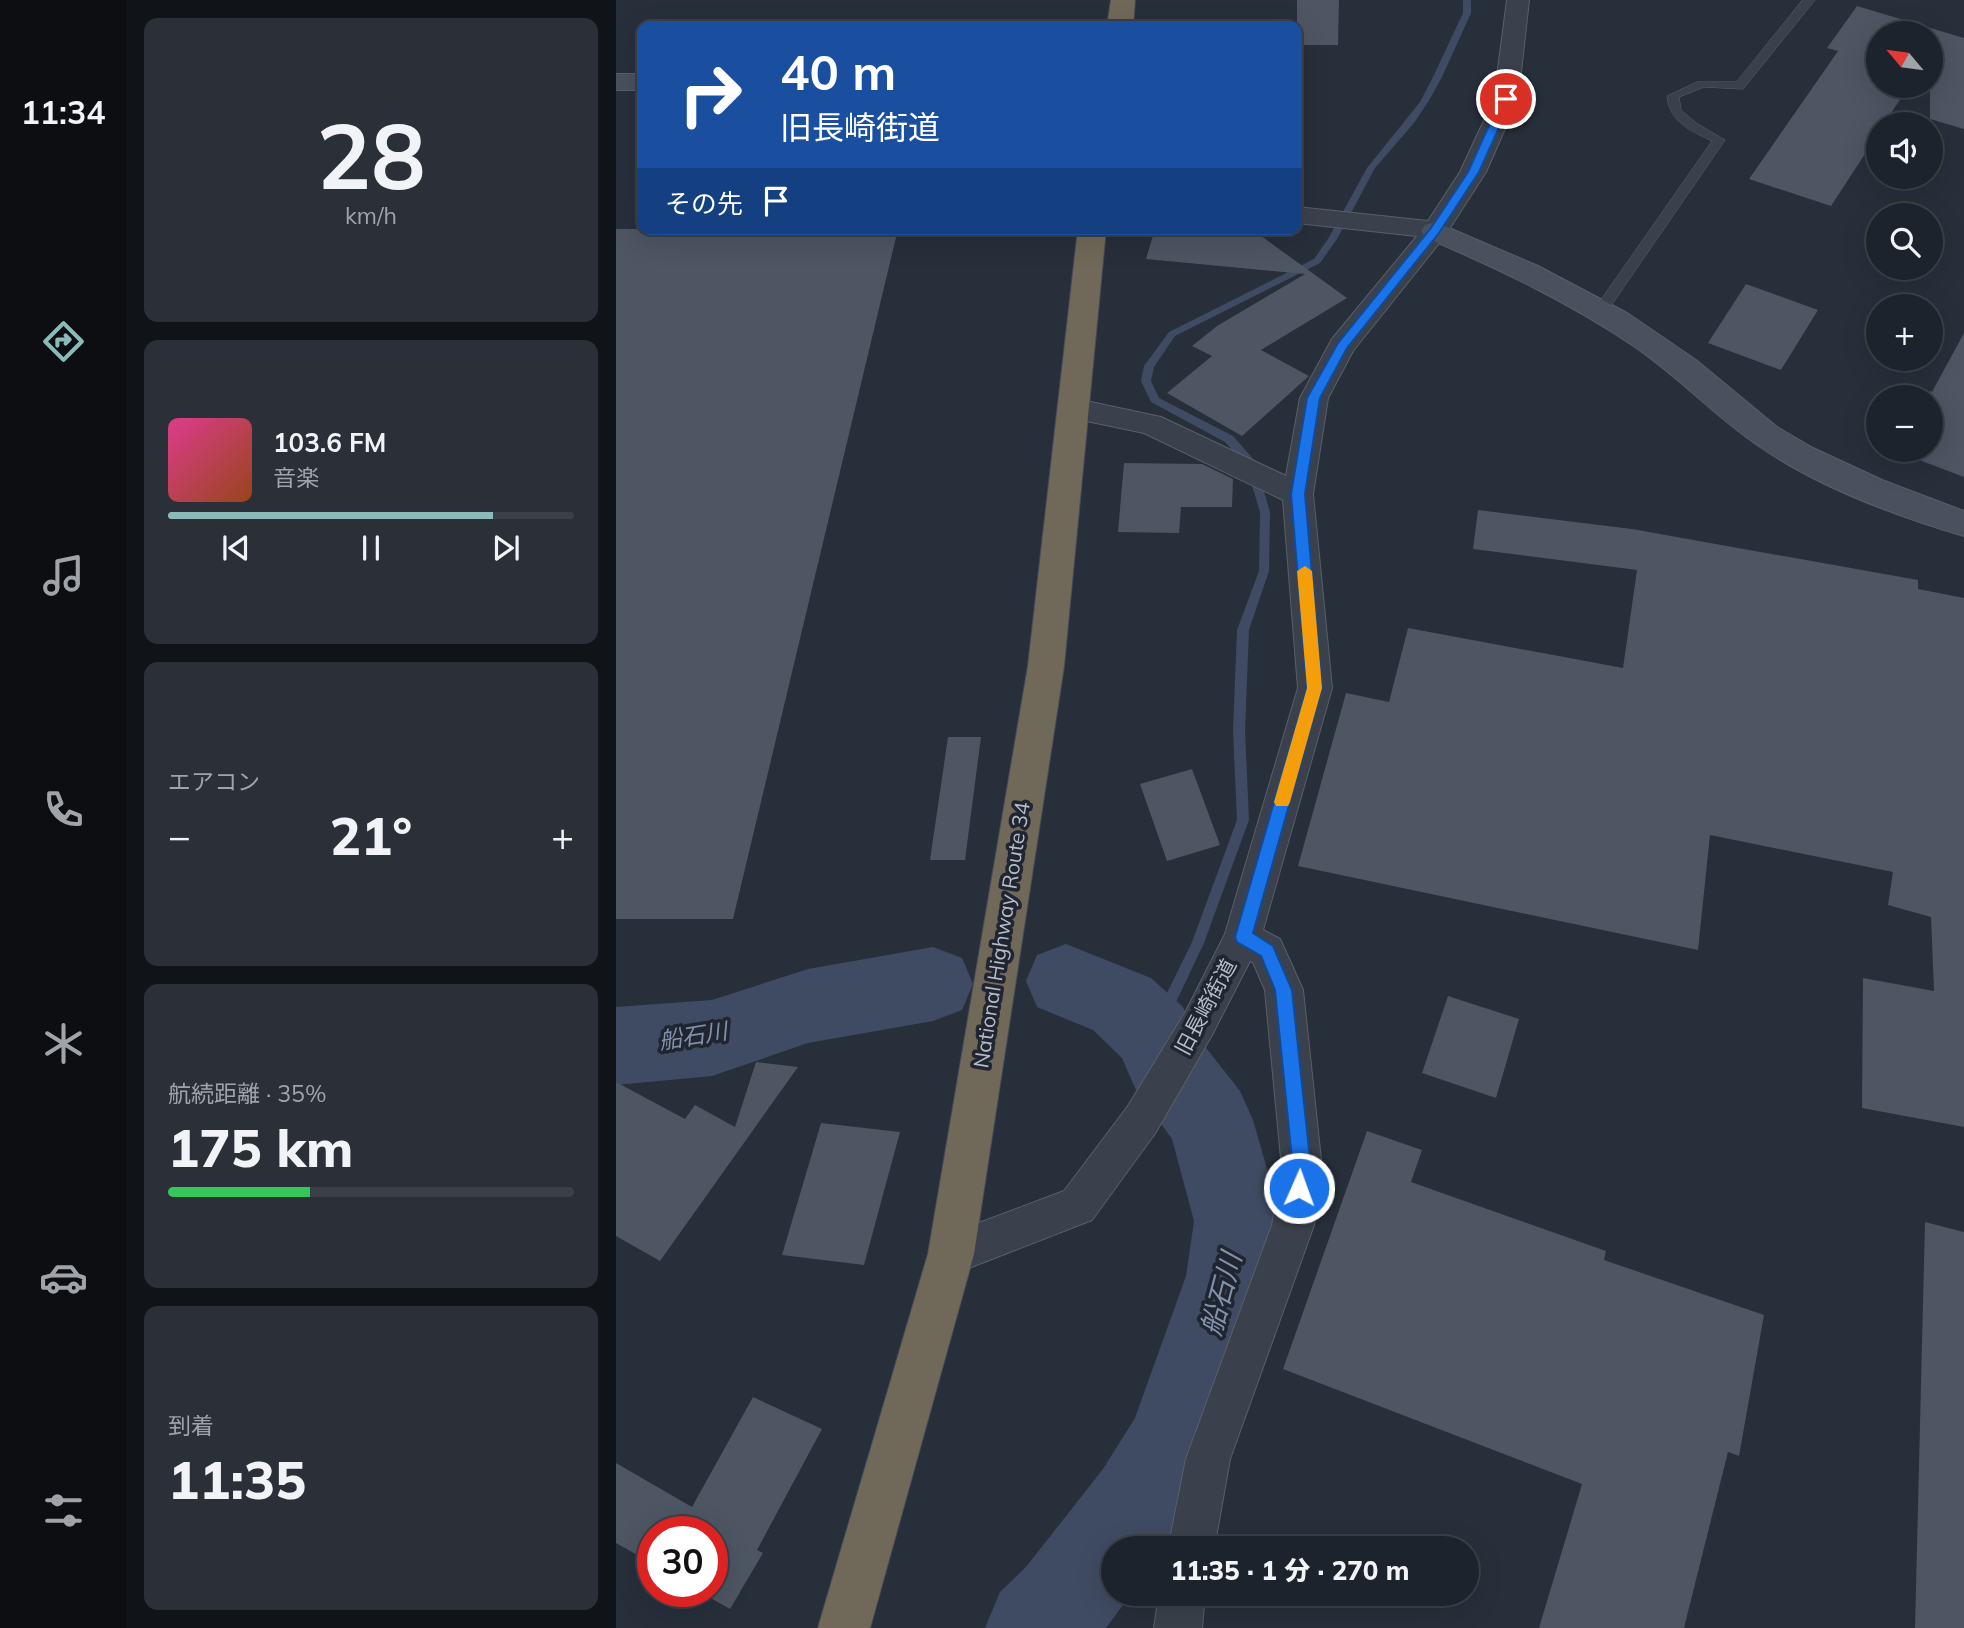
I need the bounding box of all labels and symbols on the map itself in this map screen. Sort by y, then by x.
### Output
north arrow [1866,21,1942,98]
pin [1476,69,1536,129]
street label: National Highway Route 34 [967,800,1035,1070]
street label: 旧長崎街道 [1169,954,1241,1059]
water label: 船石川 [657,1015,732,1055]
position arrow [1262,1151,1336,1225]
water label: 船石川 [1193,1246,1249,1339]
speed limit sign: 30 [637,1516,728,1607]

